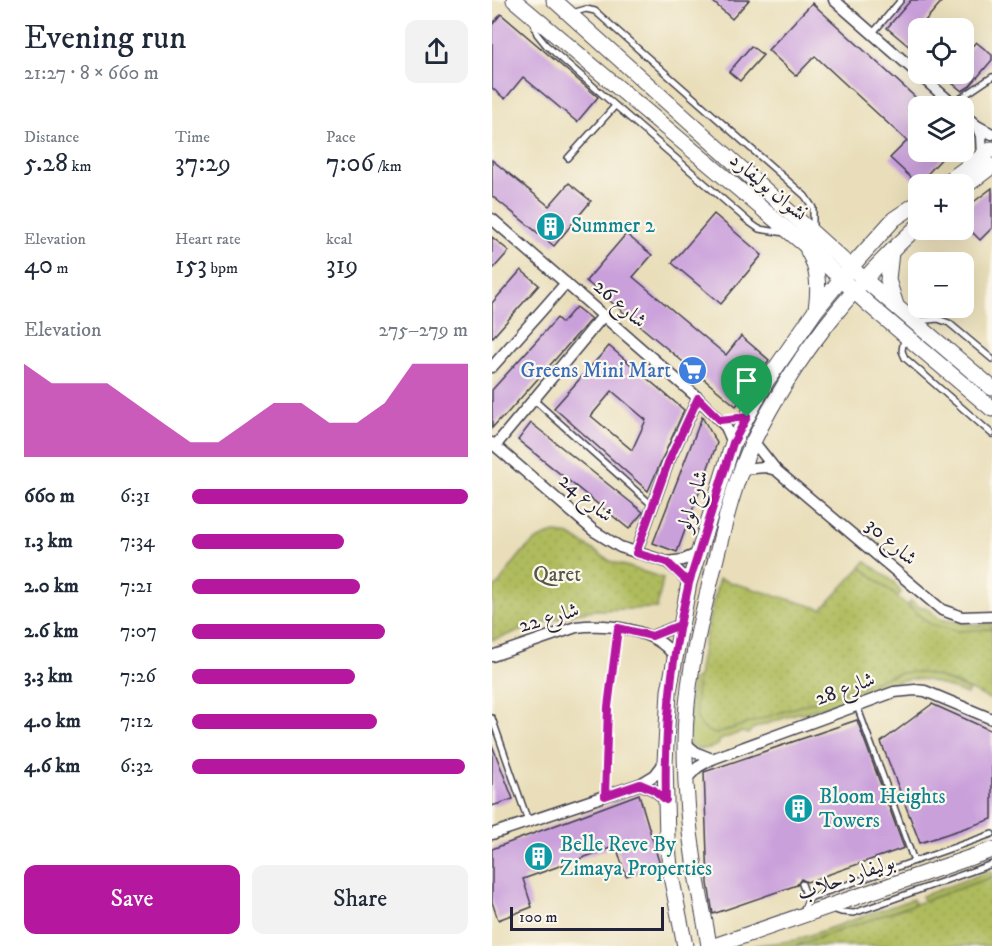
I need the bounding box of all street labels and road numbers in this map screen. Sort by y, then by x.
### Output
street label: نشوان بوليفارد [724,147,812,227]
street label: شارع 26 [585,274,652,337]
street label: شارع لولو [671,467,718,538]
street label: شارع 24 [551,468,619,531]
street label: شارع 30 [857,512,922,575]
street label: شارع 22 [516,597,583,643]
street label: شارع 28 [812,666,880,716]
street label: بوليفارد حلاب [794,849,898,907]

